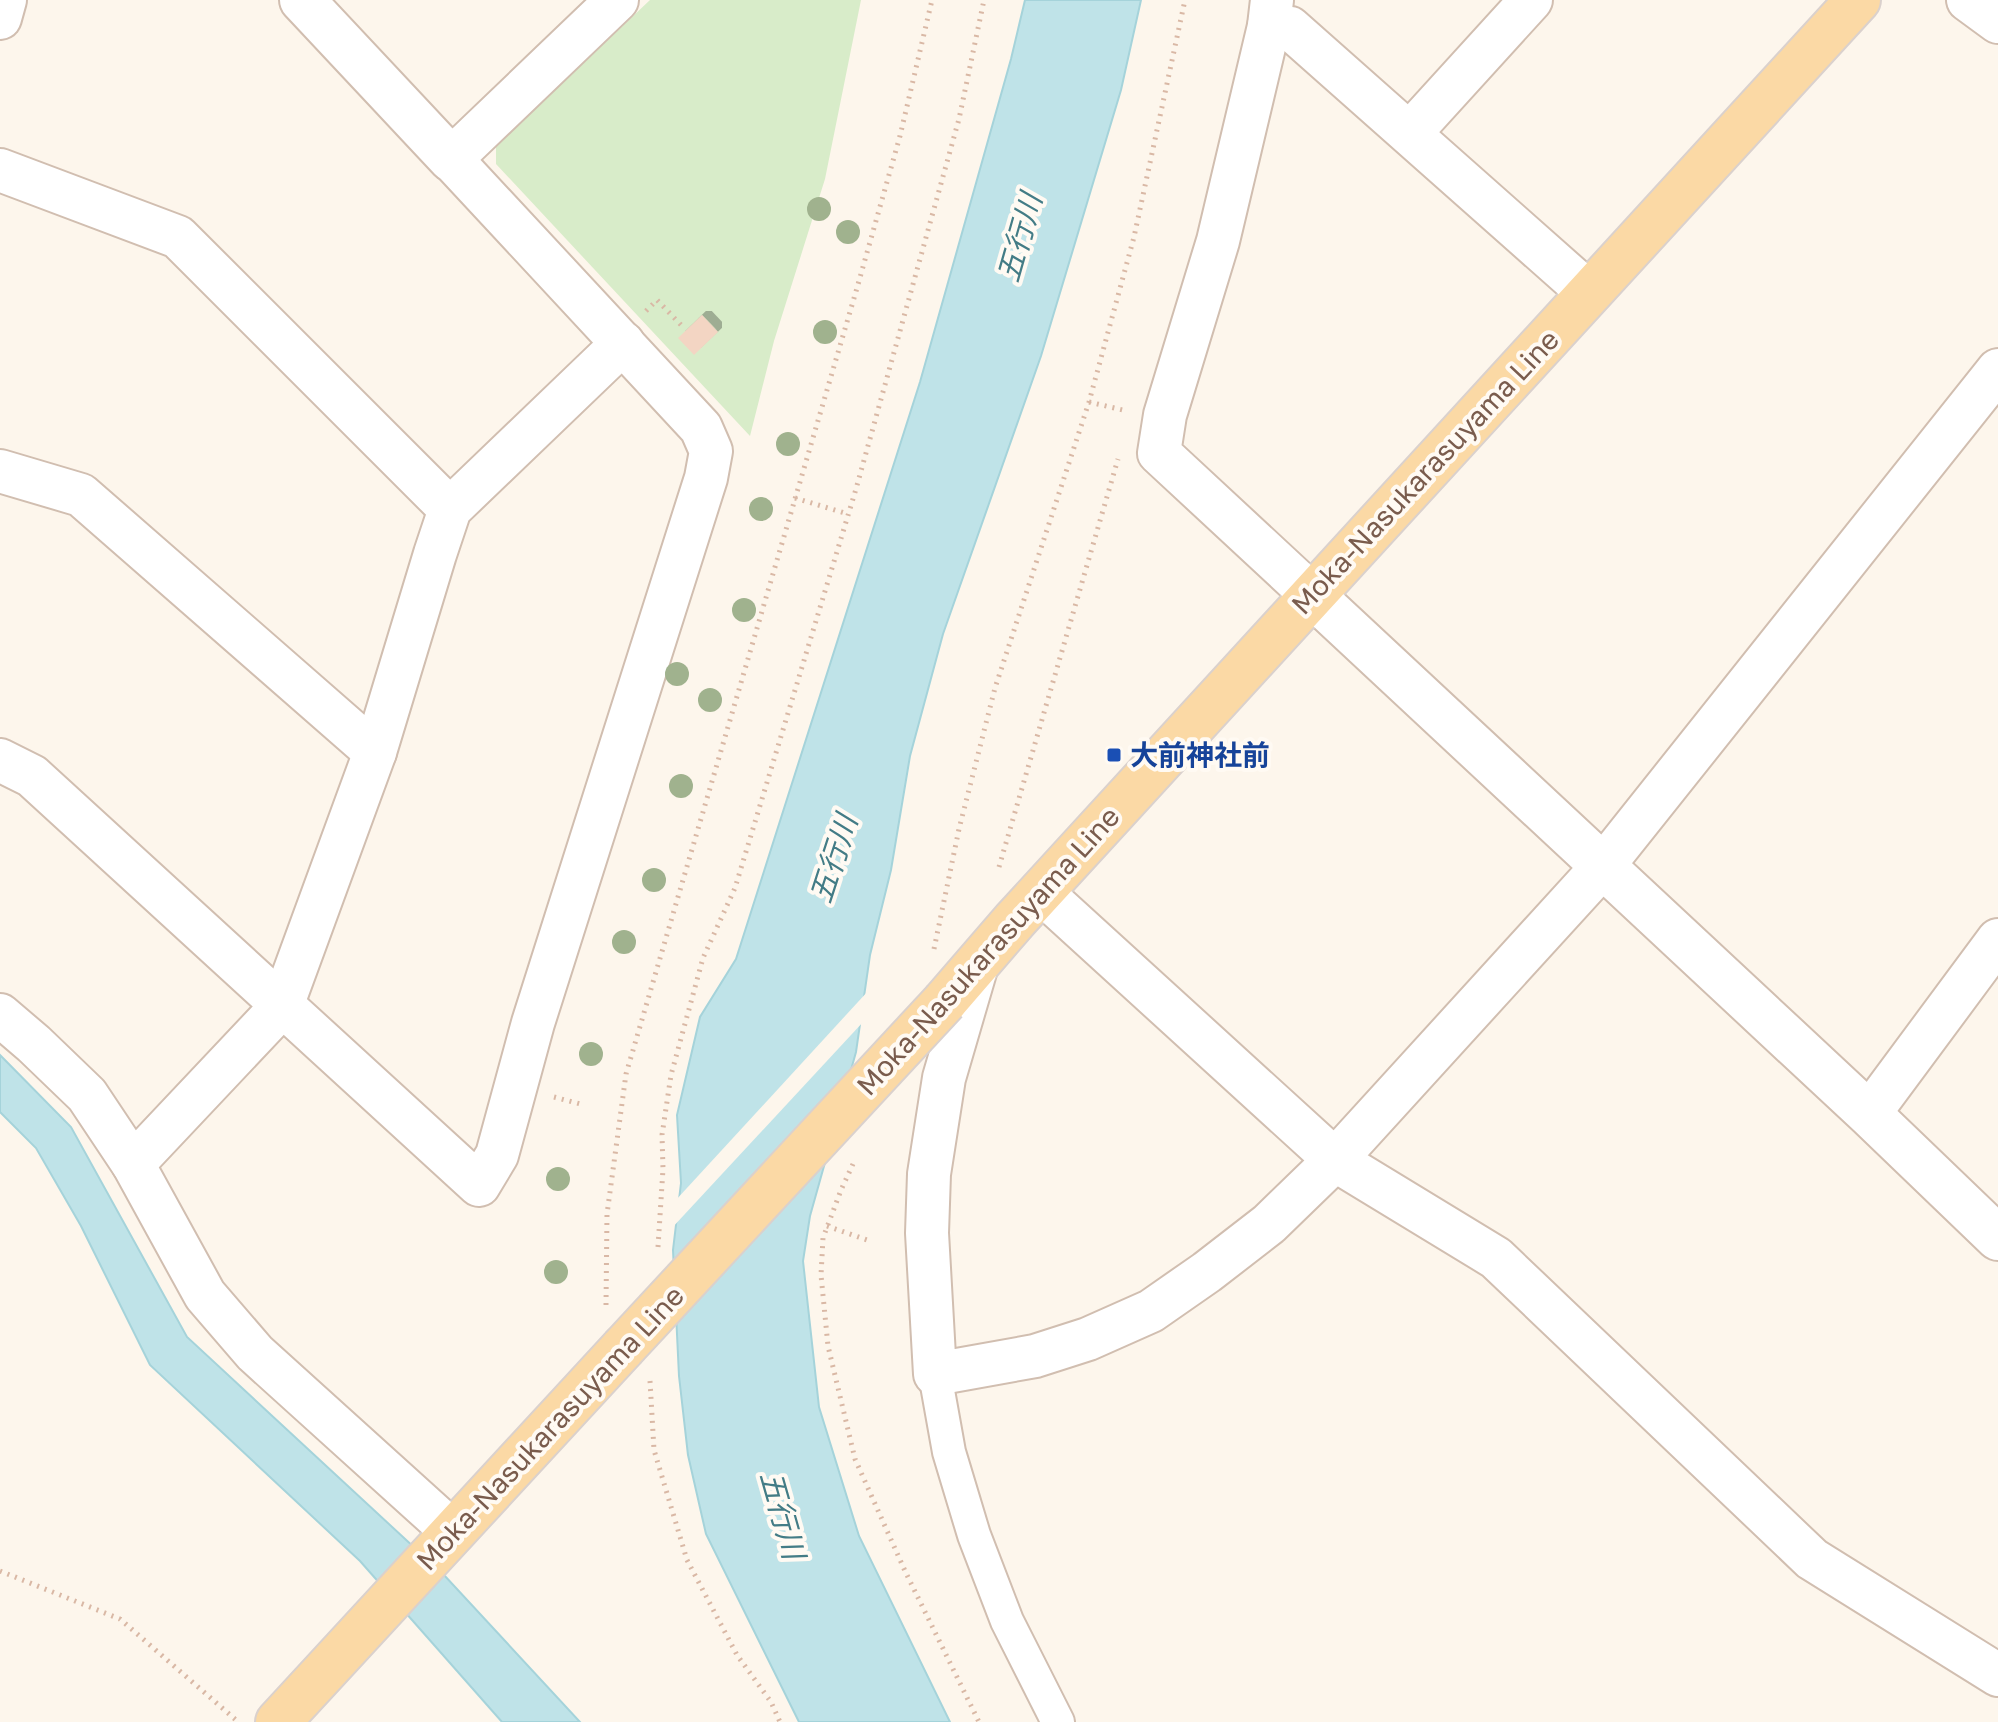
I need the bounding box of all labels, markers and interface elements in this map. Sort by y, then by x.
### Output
water label: 五行川 [989,187,1050,286]
street label: Moka-Nasukarasuyama Line [1284,323,1565,621]
place label: 大前神社前 [1130,738,1270,771]
marker: 大前神社前 [1105,746,1123,764]
street label: Moka-Nasukarasuyama Line [849,800,1126,1102]
water label: 五行川 [802,807,865,907]
street label: Moka-Nasukarasuyama Line [409,1279,690,1577]
water label: 五行川 [753,1467,813,1566]

